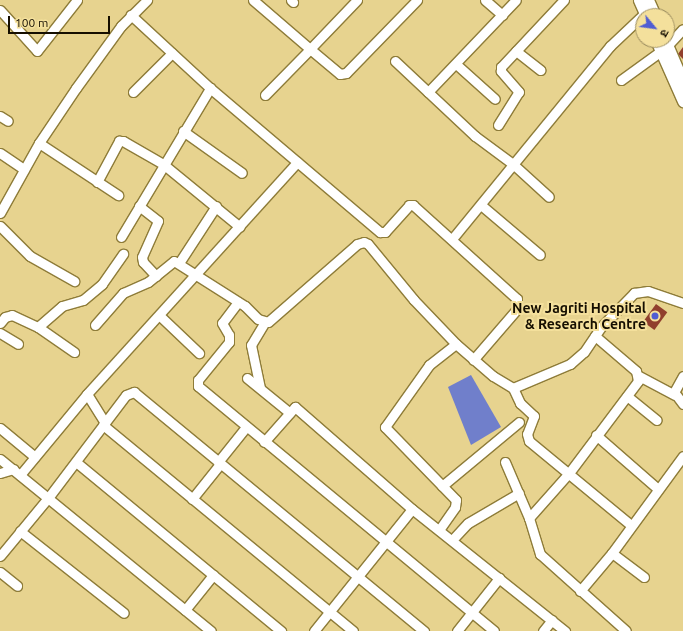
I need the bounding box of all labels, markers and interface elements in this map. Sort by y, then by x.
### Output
scale bar [10,8,112,34]
north arrow [635,8,675,48]
text: 100 m [15,16,48,29]
text: उ [658,28,671,39]
place label: New Jagriti Hospital & Research Centre [512,300,646,332]
marker: New Jagriti Hospital & Research Centre [649,310,661,322]

